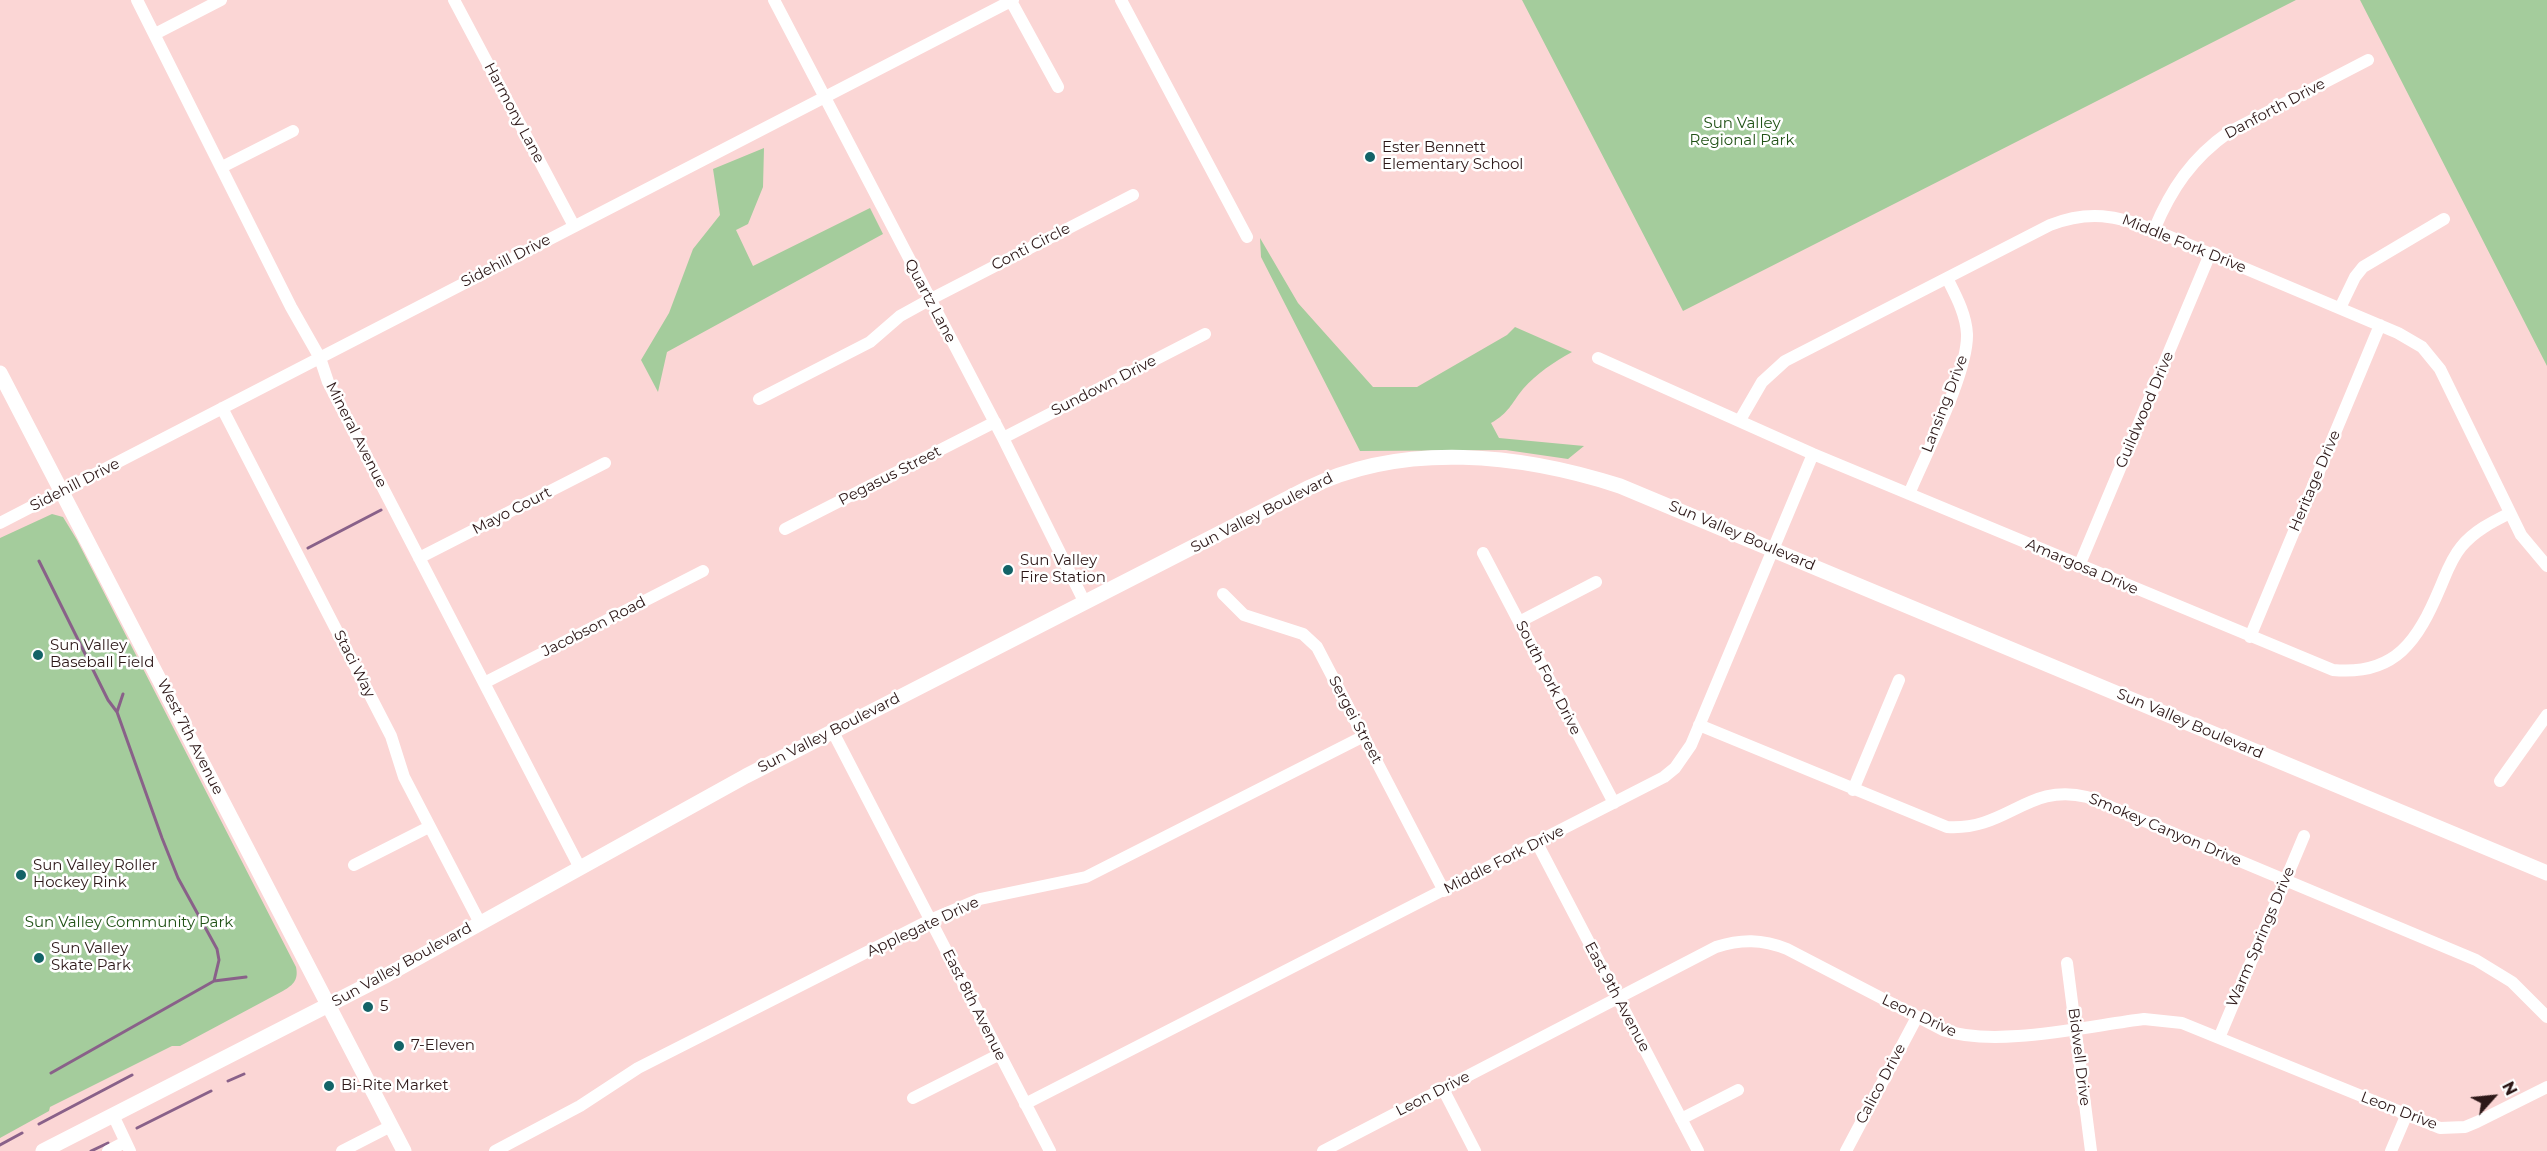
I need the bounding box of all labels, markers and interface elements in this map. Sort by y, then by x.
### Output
street label: Harmony Lane [480,60,548,166]
street label: Danforth Drive [2222,75,2328,143]
park label: Sun Valley Regional Park [1690,115,1794,150]
place label: Ester Bennett Elementary School [1382,139,1523,174]
marker: Ester Bennett Elementary School [1363,150,1377,164]
street label: Middle Fork Drive [2119,211,2249,277]
street label: Conti Circle [989,220,1073,274]
street label: Sidehill Drive [458,231,554,291]
street label: Quartz Lane [900,256,960,346]
street label: Guildwood Drive [2112,349,2178,471]
street label: Sundown Drive [1049,352,1159,420]
street label: Lansing Drive [1918,353,1972,455]
street label: Mineral Avenue [322,379,390,491]
street label: Heritage Drive [2286,428,2344,534]
street label: Pegasus Street [836,442,944,510]
street label: Sidehill Drive [27,455,123,515]
street label: Sun Valley Boulevard [1188,469,1336,557]
street label: Mayo Court [469,483,555,539]
street label: Sun Valley Boulevard [1666,497,1818,575]
street label: Amargosa Drive [2023,535,2141,599]
place label: Sun Valley Fire Station [1020,552,1106,587]
marker: Sun Valley Fire Station [1001,563,1015,577]
street label: Jacobson Road [539,593,649,661]
street label: South Fork Drive [1511,618,1585,738]
street label: Staci Way [329,628,379,700]
place label: Sun Valley Baseball Field [50,637,154,672]
marker: Sun Valley Baseball Field [31,648,45,662]
street label: Sergei Street [1324,673,1386,767]
street label: West 7th Avenue [153,676,227,798]
street label: Sun Valley Boulevard [2114,685,2266,763]
street label: Sun Valley Boulevard [755,689,903,777]
street label: Smokey Canyon Drive [2086,790,2244,870]
street label: Middle Fork Drive [1441,822,1567,898]
place label: Sun Valley Roller Hockey Rink [33,857,157,892]
street label: Warm Springs Drive [2223,864,2299,1010]
marker: Sun Valley Roller Hockey Rink [14,868,28,882]
street label: Applegate Drive [864,893,982,961]
park label: Sun Valley Community Park [25,914,233,932]
street label: Sun Valley Boulevard [329,919,475,1011]
street label: East 9th Avenue [1580,939,1654,1055]
place label: Sun Valley Skate Park [51,940,131,975]
street label: East 8th Avenue [938,946,1010,1064]
marker: Sun Valley Skate Park [32,951,46,965]
street label: Leon Drive [1879,991,1959,1041]
place label: 5 [380,998,388,1016]
marker: 5 [361,1000,375,1014]
street label: Bidwell Drive [2064,1007,2094,1107]
place label: 7-Eleven [411,1037,475,1055]
marker: 7-Eleven [392,1039,406,1053]
street label: Calico Drive [1852,1041,1910,1127]
north arrow [2463,1067,2523,1127]
street label: Leon Drive [1393,1068,1473,1120]
place label: Bi-Rite Market [341,1077,448,1095]
marker: Bi-Rite Market [322,1079,336,1093]
text: N [2498,1079,2521,1099]
street label: Leon Drive [2358,1088,2440,1134]

